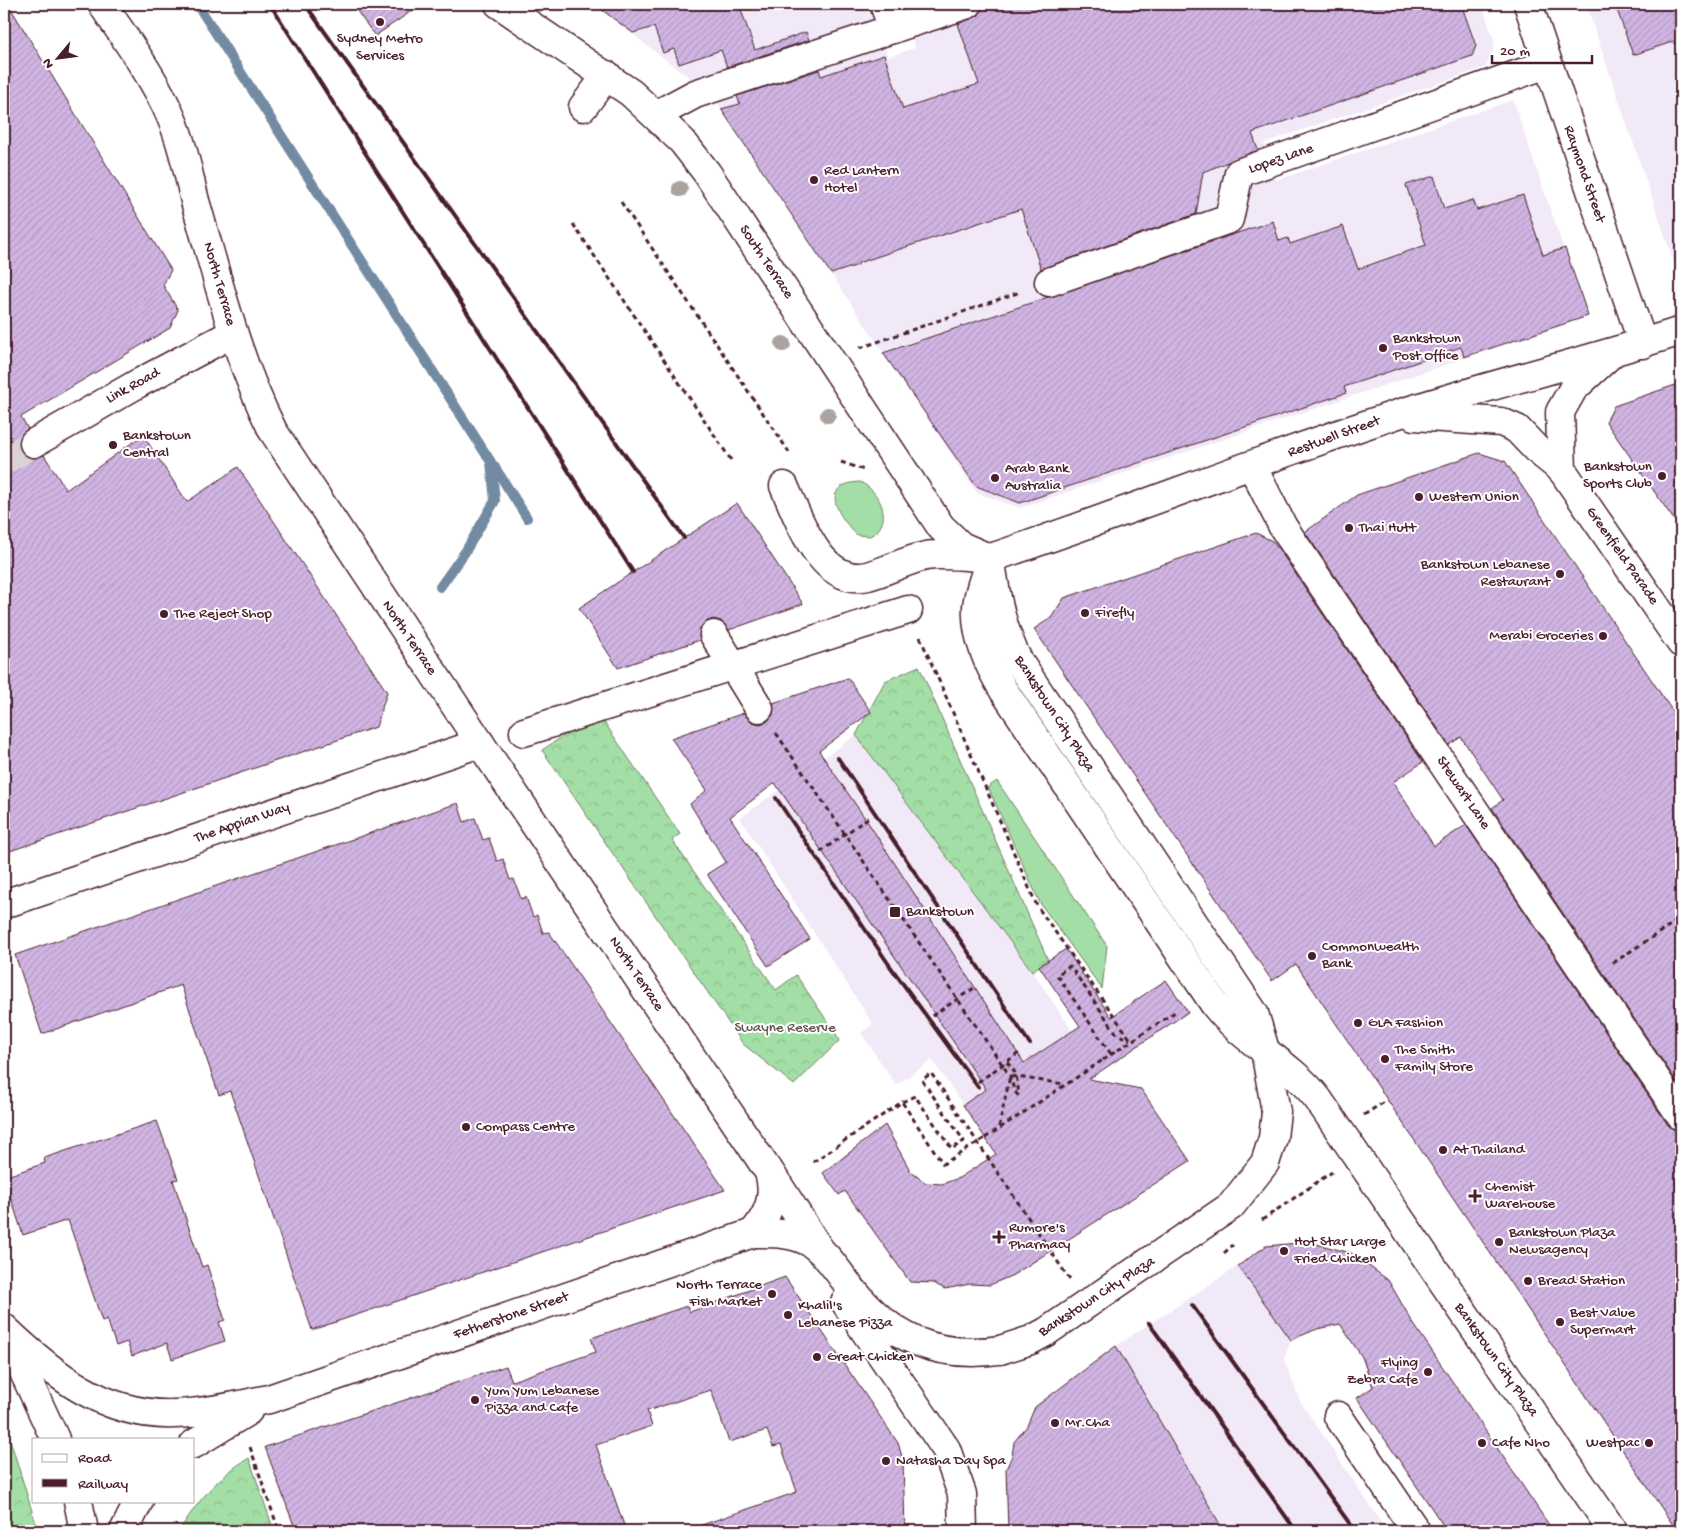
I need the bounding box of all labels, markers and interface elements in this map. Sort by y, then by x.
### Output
marker: Sydney Metro Services [374,16,386,28]
place label: Sydney Metro Services [337,30,423,65]
north arrow [32,32,82,82]
scale bar [1492,32,1592,64]
text: 20 m [1500,43,1530,61]
text: N [39,55,58,71]
street label: Raymond Street [1559,123,1610,227]
street label: Lopez Lane [1246,139,1316,178]
place label: Red Lantern Hotel [824,162,899,197]
marker: Red Lantern Hotel [808,174,820,186]
street label: South Terrace [735,222,797,302]
street label: North Terrace [199,240,240,328]
place label: Bankstown Post Office [1392,330,1461,365]
marker: Bankstown Post Office [1377,342,1389,354]
street label: Link Road [103,363,164,408]
street label: Restwell Street [1285,411,1384,462]
place label: Bankstown Central [122,427,191,462]
marker: Bankstown Central [107,439,119,451]
place label: Bankstown Sports Club [1583,458,1652,493]
place label: Arab Bank Australia [1005,460,1070,495]
marker: Bankstown Sports Club [1656,470,1668,482]
marker: Arab Bank Australia [989,472,1001,484]
place label: Western Union [1429,488,1519,506]
marker: Western Union [1413,491,1425,503]
street label: Greenfield Parade [1582,504,1663,609]
place label: Thai Hutt [1358,519,1418,537]
marker: Thai Hutt [1343,522,1355,534]
place label: Bankstown Lebanese Restaurant [1420,556,1552,591]
marker: Bankstown Lebanese Restaurant [1554,568,1566,580]
street label: North Terrace [378,597,441,679]
place label: Firefly [1094,604,1135,622]
place label: The Reject Shop [173,605,272,623]
marker: Firefly [1079,607,1091,619]
marker: The Reject Shop [158,608,170,620]
place label: Merabi Groceries [1489,627,1593,645]
marker: Merabi Groceries [1597,630,1609,642]
street label: Bankstown City Plaza [1009,652,1099,776]
street label: Stewart Lane [1432,753,1494,833]
street label: The Appian Way [191,798,293,848]
place label: Bankstown [905,903,974,921]
marker: Bankstown [888,905,902,919]
street label: North Terrace [605,933,668,1015]
place label: Commonwealth Bank [1321,938,1419,973]
marker: Commonwealth Bank [1306,950,1318,962]
place label: GLA Fashion [1368,1014,1443,1032]
marker: GLA Fashion [1352,1017,1364,1029]
park label: Swayne Reserve [734,1019,836,1037]
place label: The Smith Family Store [1394,1041,1473,1076]
marker: The Smith Family Store [1379,1053,1391,1065]
place label: Compass Centre [476,1118,575,1136]
marker: Compass Centre [460,1121,472,1133]
place label: At Thailand [1453,1141,1526,1159]
marker: At Thailand [1437,1144,1449,1156]
place label: Chemist Warehouse [1485,1178,1556,1213]
marker: Chemist Warehouse [1469,1190,1481,1202]
place label: Rumore's Pharmacy [1008,1219,1071,1254]
place label: Bankstown Plaza Newsagency [1508,1224,1616,1259]
marker: Rumore's Pharmacy [993,1231,1005,1243]
place label: Hot Star Large Fried Chicken [1293,1233,1386,1268]
marker: Bankstown Plaza Newsagency [1493,1236,1505,1248]
marker: Hot Star Large Fried Chicken [1278,1245,1290,1257]
street label: Bankstown City Plaza [1035,1252,1159,1342]
place label: Bread Station [1537,1272,1625,1290]
marker: Bread Station [1522,1275,1534,1287]
place label: North Terrace Fish Market [676,1276,764,1311]
street label: Fetherstone Street [450,1287,573,1344]
marker: North Terrace Fish Market [766,1288,778,1300]
place label: Khalil's Lebanese Pizza [798,1297,893,1332]
street label: Bankstown City Plaza [1449,1299,1542,1421]
place label: Best Value Supermart [1569,1304,1637,1339]
marker: Khalil's Lebanese Pizza [782,1309,794,1321]
marker: Best Value Supermart [1554,1316,1566,1328]
place label: Great Chicken [827,1348,914,1366]
marker: Great Chicken [811,1351,823,1363]
place label: Flying Zebra Cafe [1347,1354,1418,1389]
marker: Flying Zebra Cafe [1422,1366,1434,1378]
place label: Yum Yum Lebanese Pizza and Cafe [483,1382,599,1417]
marker: Yum Yum Lebanese Pizza and Cafe [469,1394,481,1406]
place label: Mr.Cha [1065,1414,1111,1432]
marker: Mr.Cha [1049,1417,1061,1429]
place label: Cafe Nho [1492,1434,1550,1452]
place label: Westpac [1586,1434,1640,1452]
marker: Cafe Nho [1476,1437,1488,1449]
marker: Westpac [1643,1437,1655,1449]
legend [32,1438,195,1502]
text: Road [78,1450,112,1468]
place label: Natasha Day Spa [896,1452,1006,1470]
marker: Natasha Day Spa [880,1455,892,1467]
text: Railway [78,1476,129,1494]

